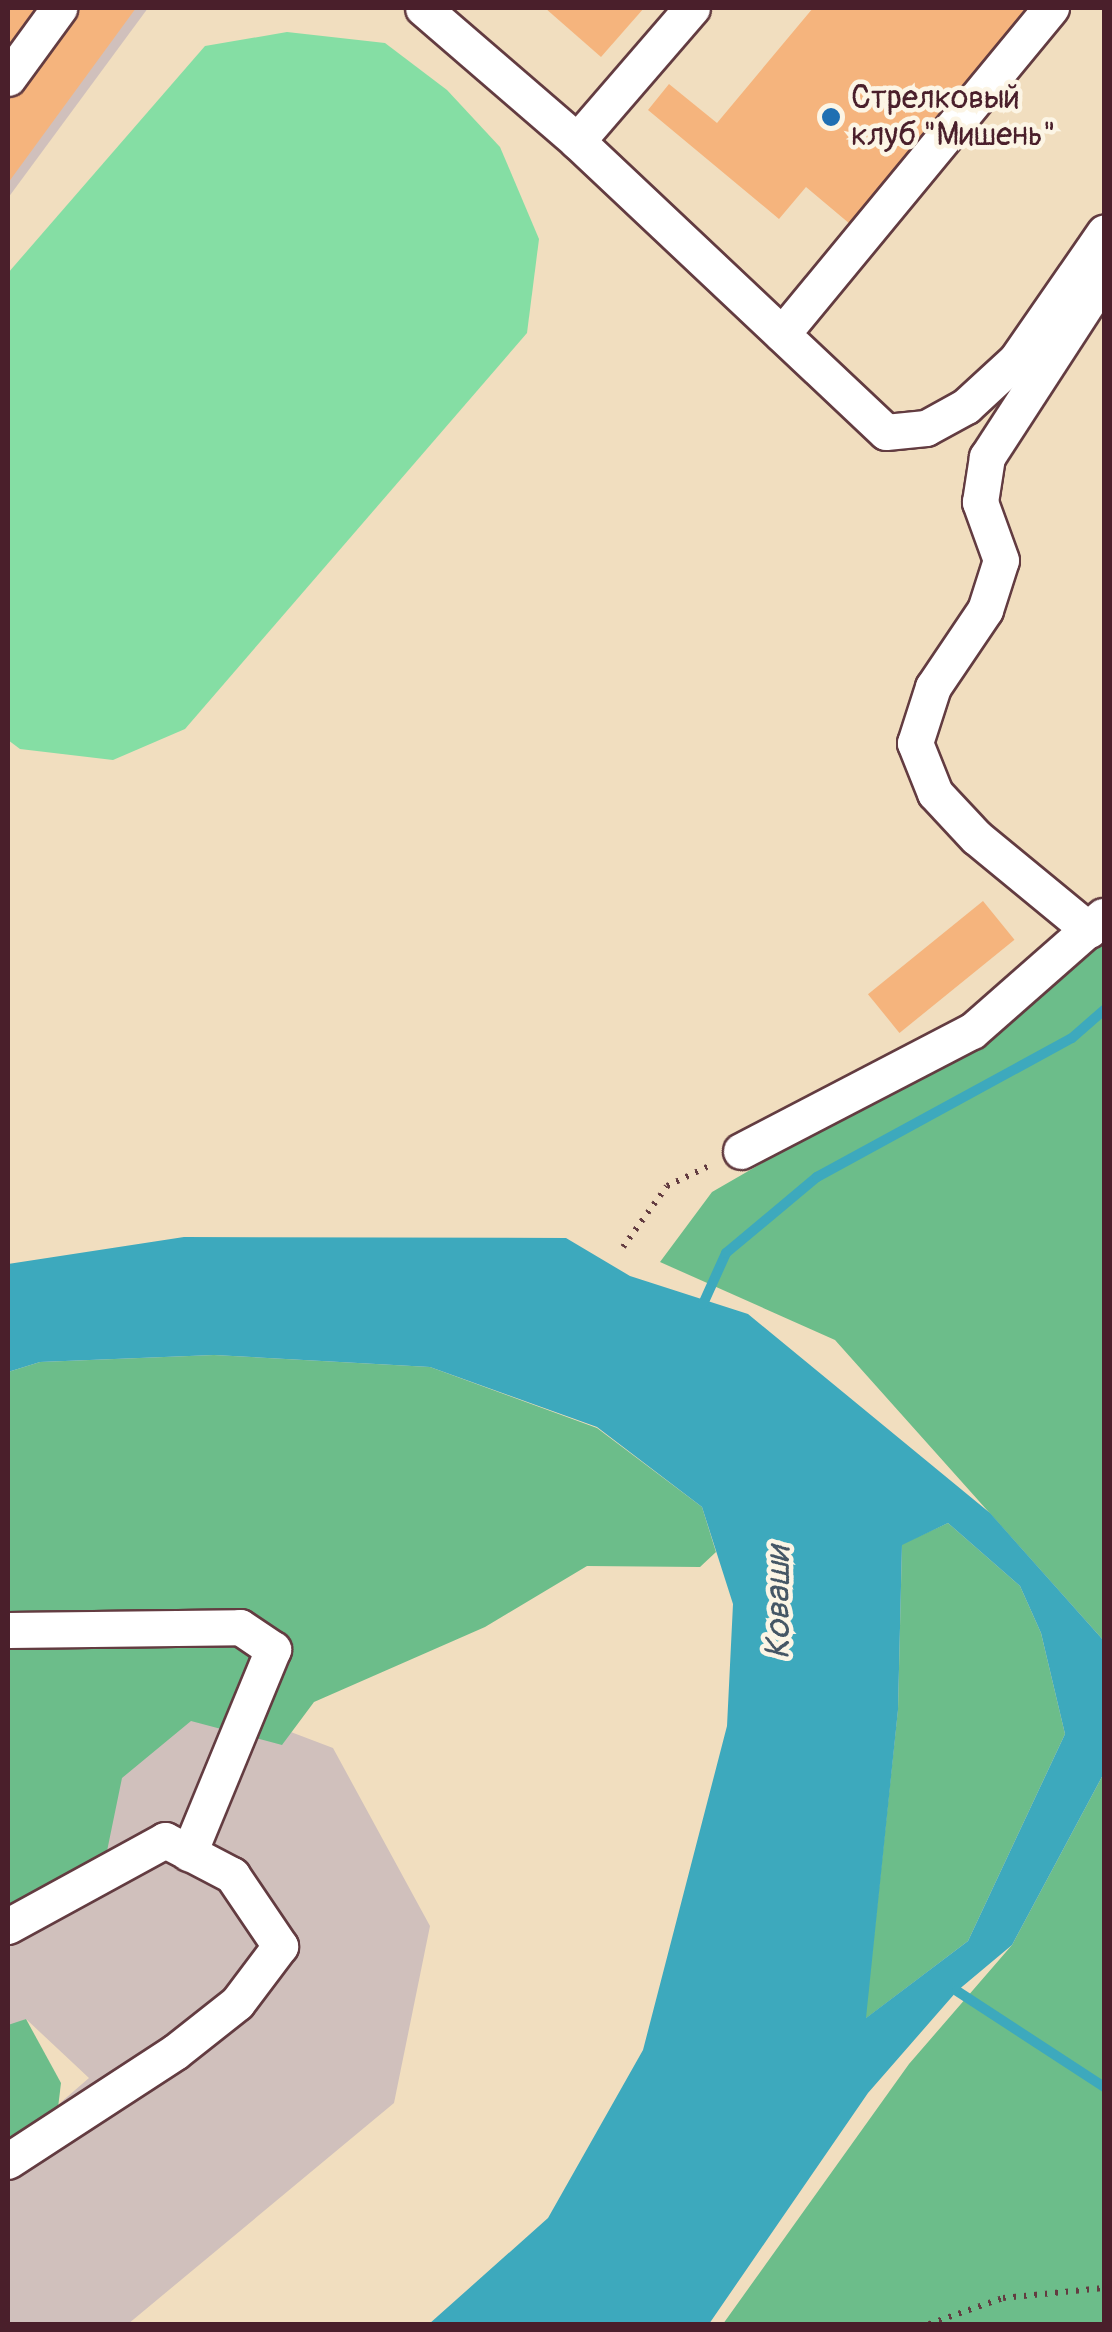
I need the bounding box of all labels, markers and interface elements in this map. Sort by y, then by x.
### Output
place label: Стрелковый клуб "Мишень" [851,80,1056,155]
marker: Стрелковый клуб "Мишень" [820,106,842,128]
water label: Коваши [757,1547,799,1659]

